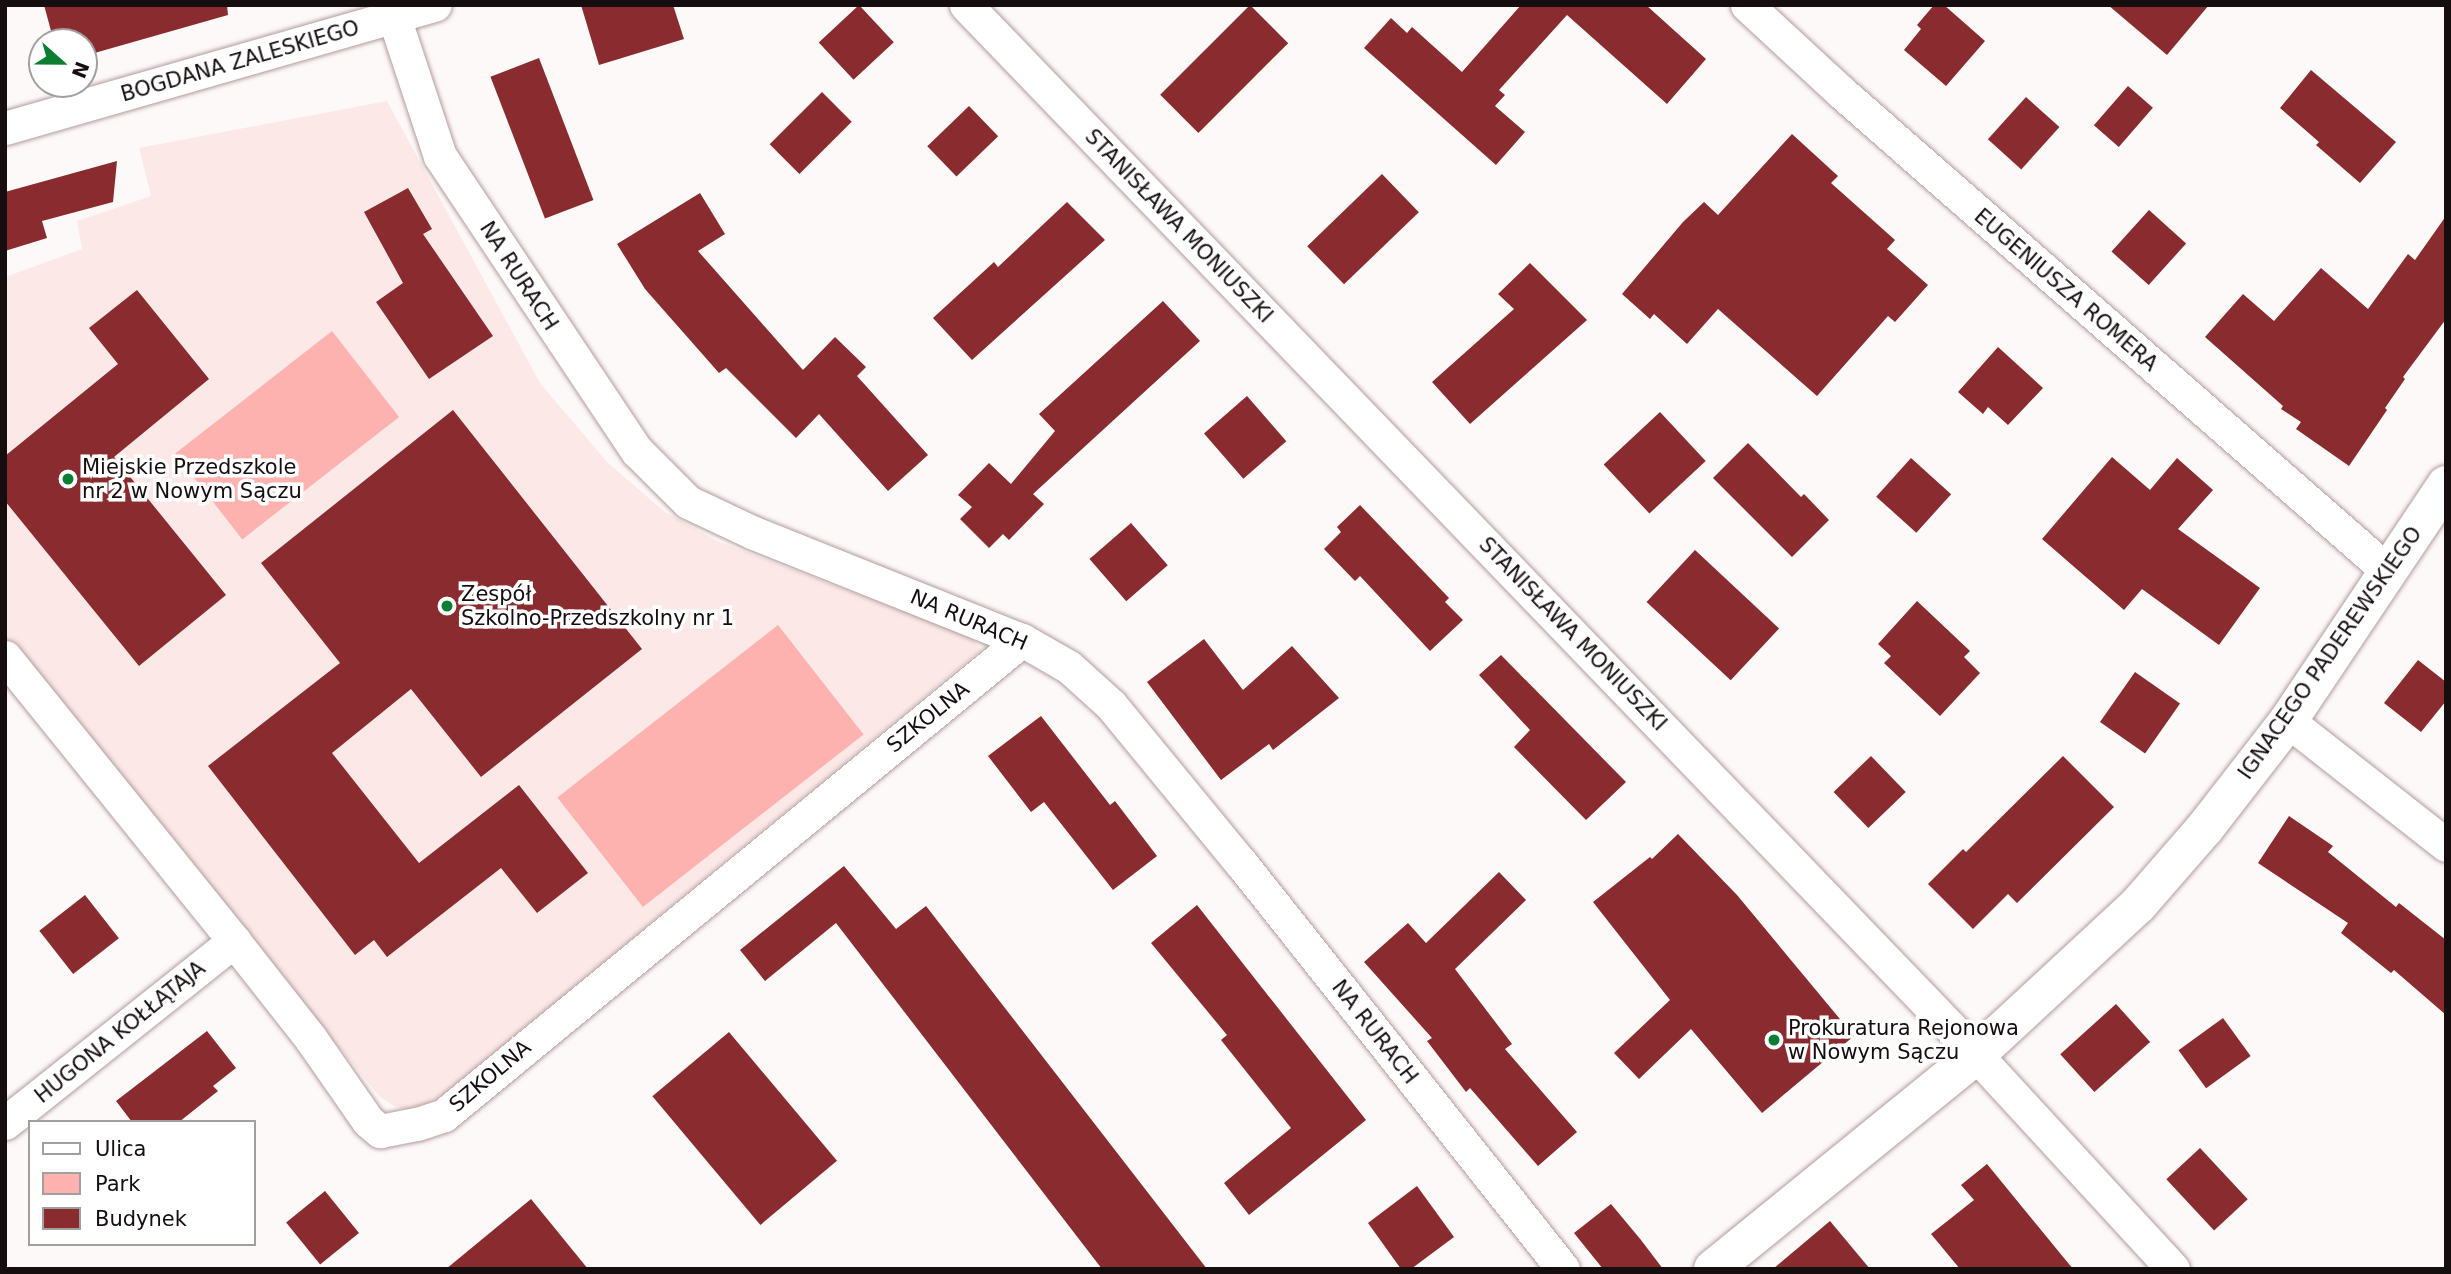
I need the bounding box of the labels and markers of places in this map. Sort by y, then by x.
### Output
place label: Miejskie Przedszkole nr 2 w Nowym Sączu [82,454,302,504]
marker: Miejskie Przedszkole nr 2 w Nowym Sączu [60,471,76,487]
place label: Zespół Szkolno-Przedszkolny nr 1 [461,581,734,631]
marker: Zespół Szkolno-Przedszkolny nr 1 [439,598,455,614]
place label: Prokuratura Rejonowa w Nowym Sączu [1788,1015,2019,1065]
marker: Prokuratura Rejonowa w Nowym Sączu [1766,1032,1782,1048]

